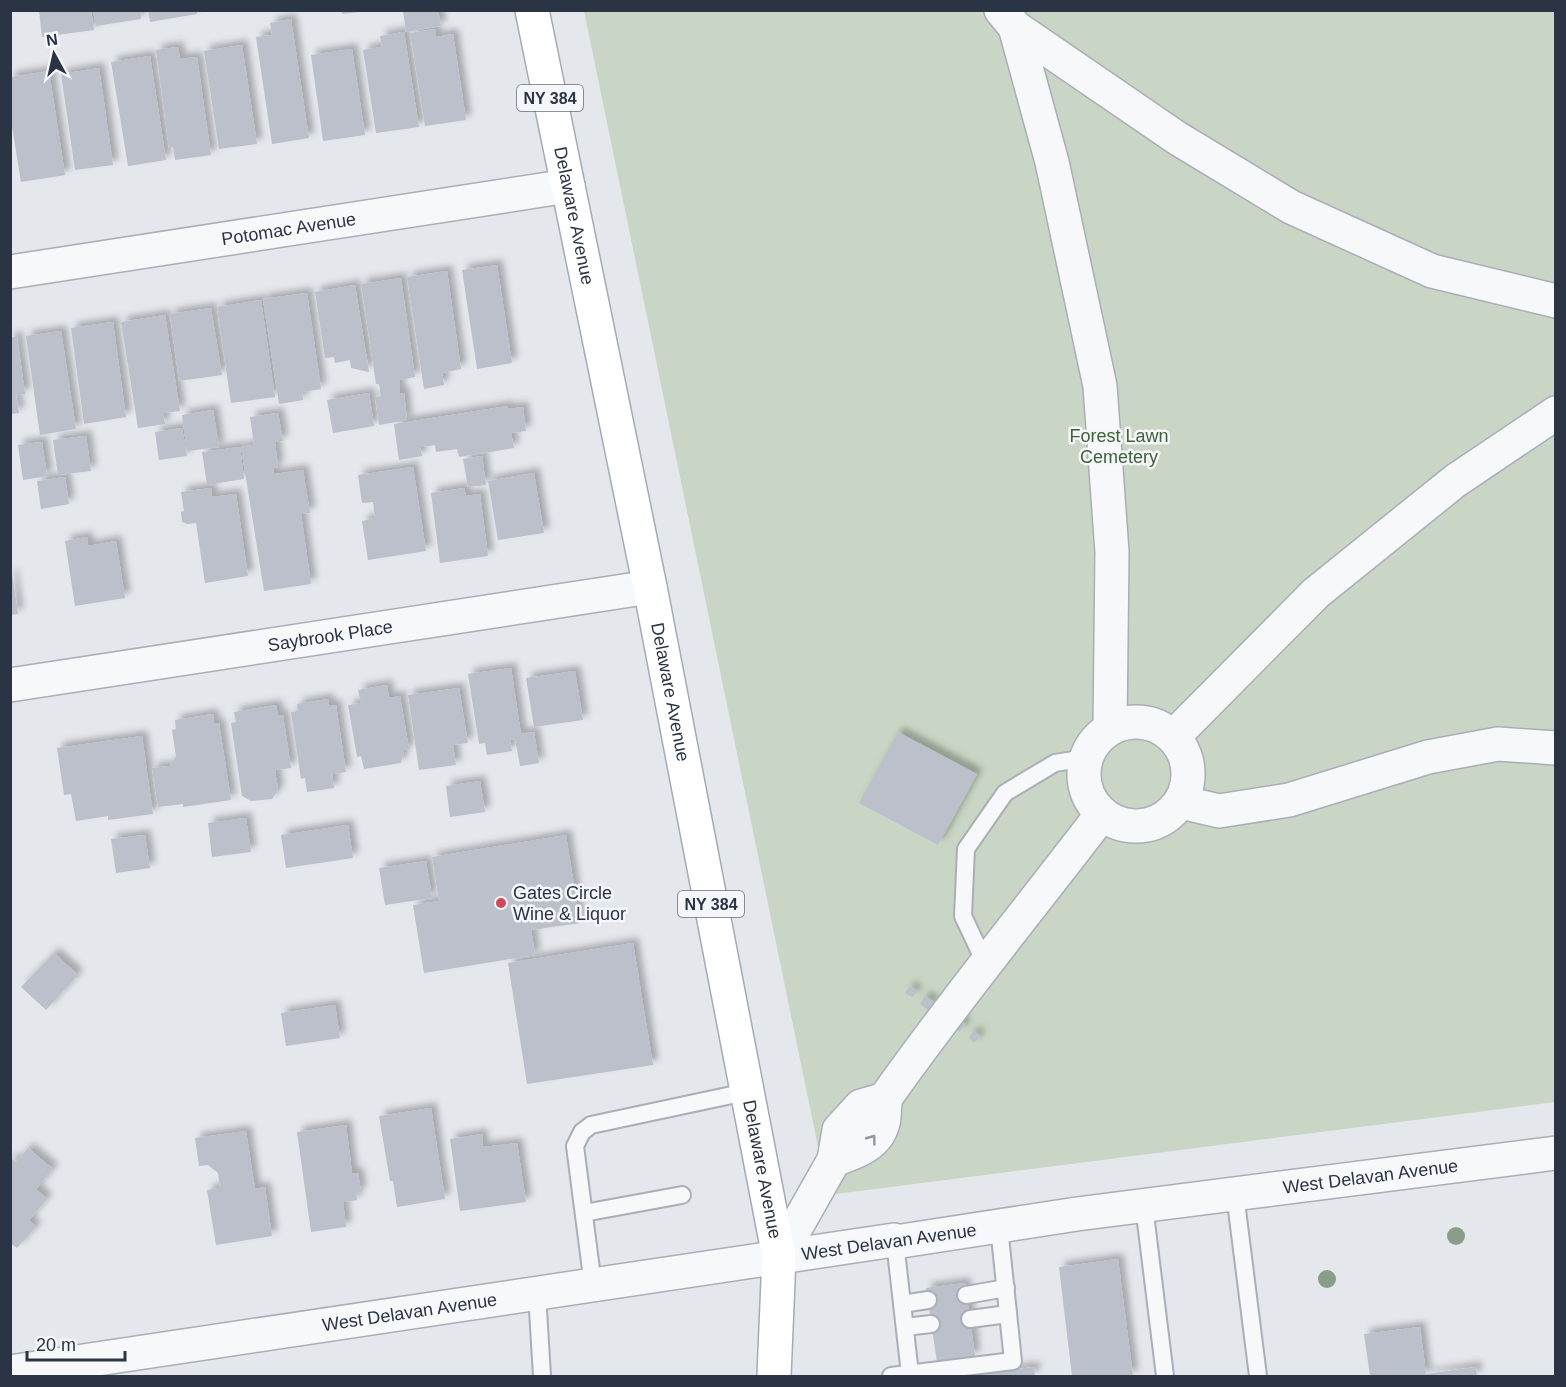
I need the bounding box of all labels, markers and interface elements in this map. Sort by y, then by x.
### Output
north arrow [24,24,84,84]
text: N [45,30,59,49]
road number: NY 384 [517,85,583,111]
street label: Delaware Avenue [550,145,598,287]
street label: Potomac Avenue [220,209,357,249]
park label: Forest Lawn Cemetery [1069,426,1169,467]
street label: Saybrook Place [266,617,394,655]
street label: Delaware Avenue [647,621,693,763]
place label: Gates Circle Wine & Liquor [513,883,626,924]
road number: NY 384 [678,891,744,917]
marker: Gates Circle Wine & Liquor [494,896,508,910]
street label: Delaware Avenue [739,1098,785,1240]
one-way arrow [865,1135,876,1146]
street label: West Delavan Avenue [1282,1156,1459,1198]
street label: West Delavan Avenue [800,1220,978,1264]
street label: West Delavan Avenue [321,1289,498,1335]
scale bar [27,1324,124,1362]
text: 20 m [36,1335,76,1355]

